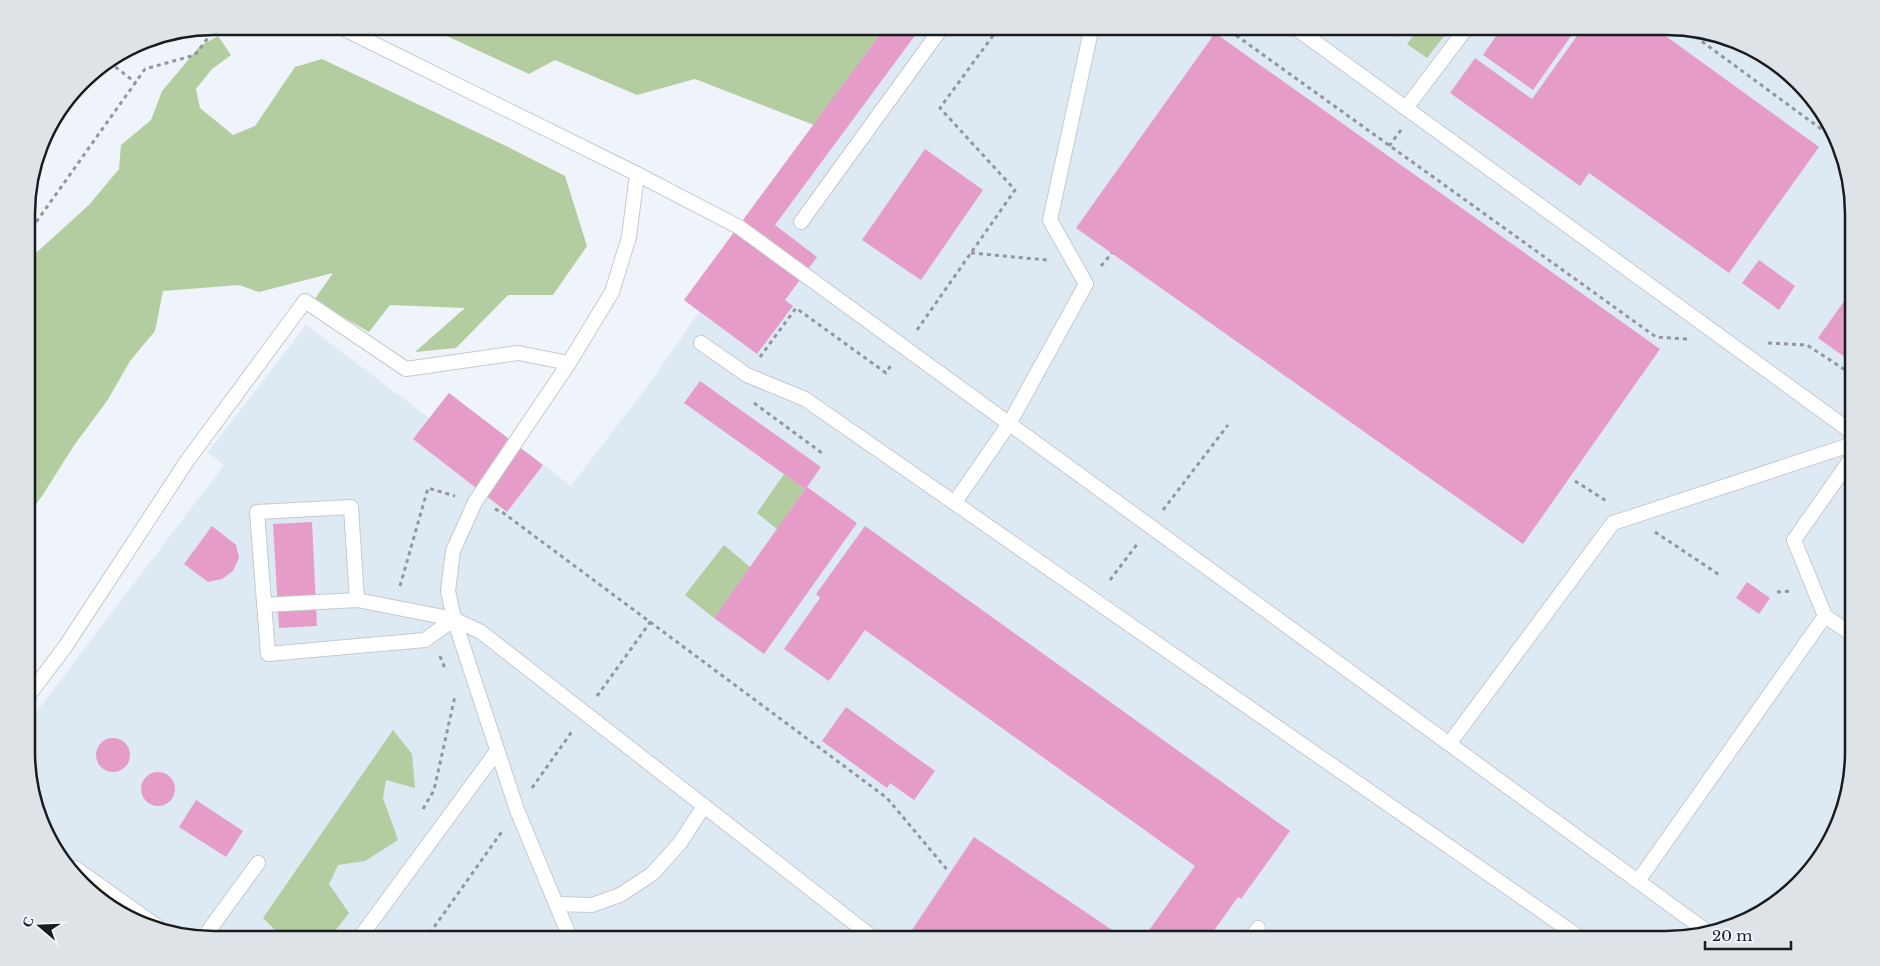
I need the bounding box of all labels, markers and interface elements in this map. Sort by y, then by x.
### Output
north arrow [15,901,65,951]
text: С [18,914,38,929]
scale bar [1705,918,1791,950]
text: 20 m [1712,926,1752,945]

